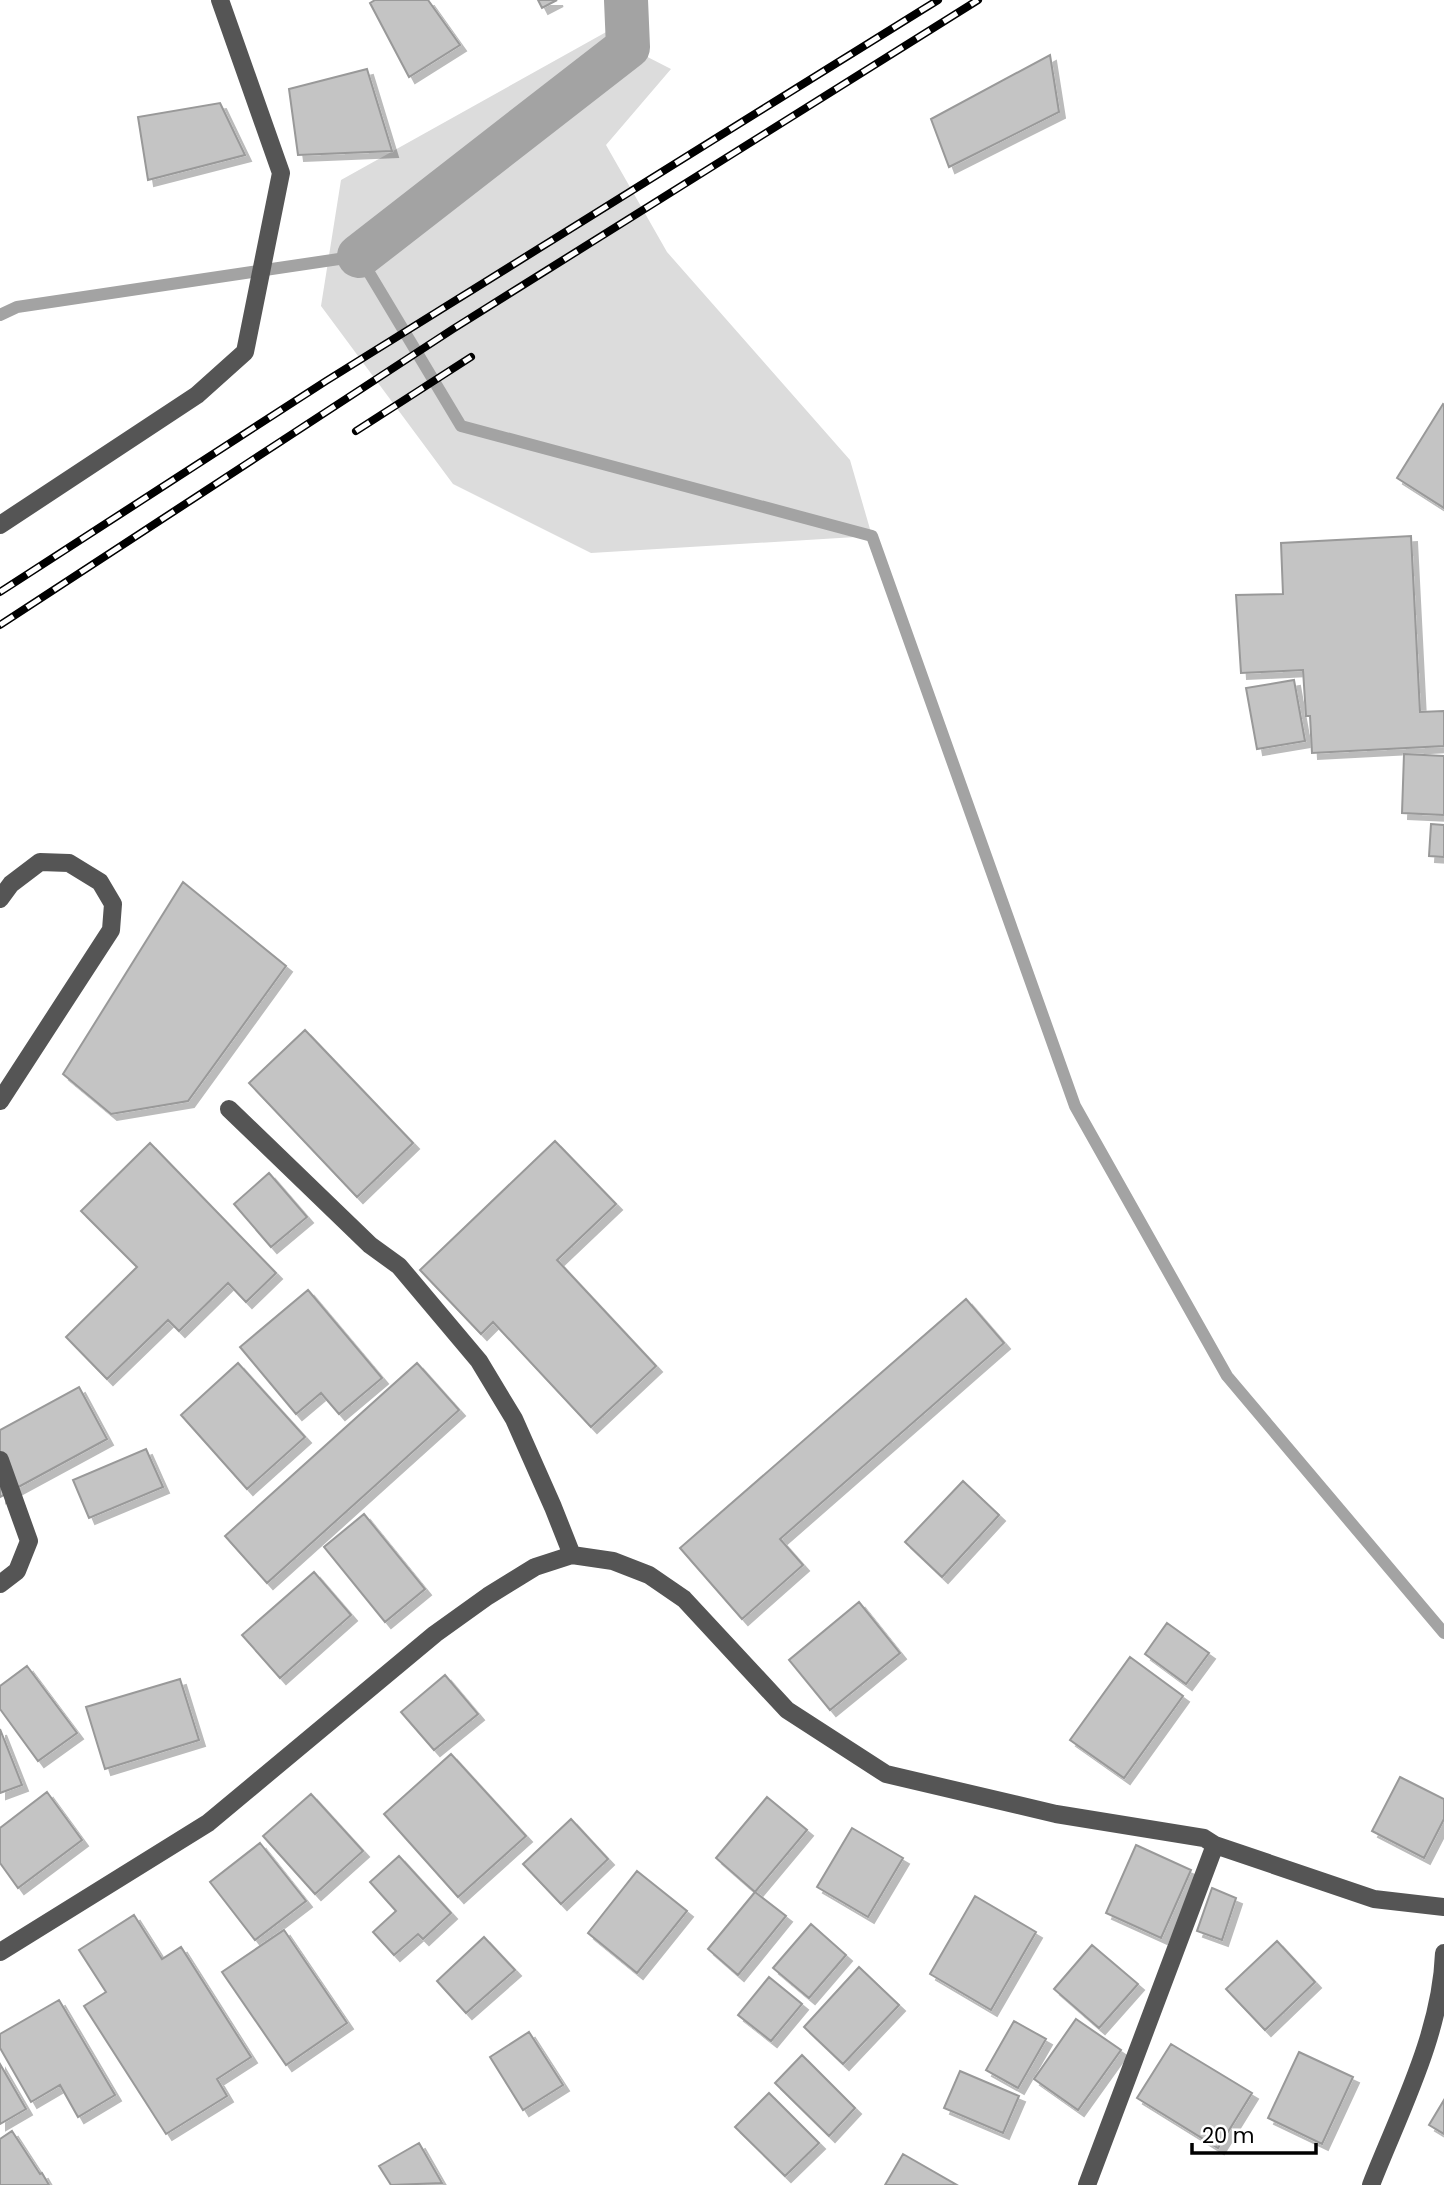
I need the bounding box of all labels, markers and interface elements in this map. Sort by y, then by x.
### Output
scale bar [1192,2112,1316,2156]
text: 20 m [1202,2121,1255,2150]

